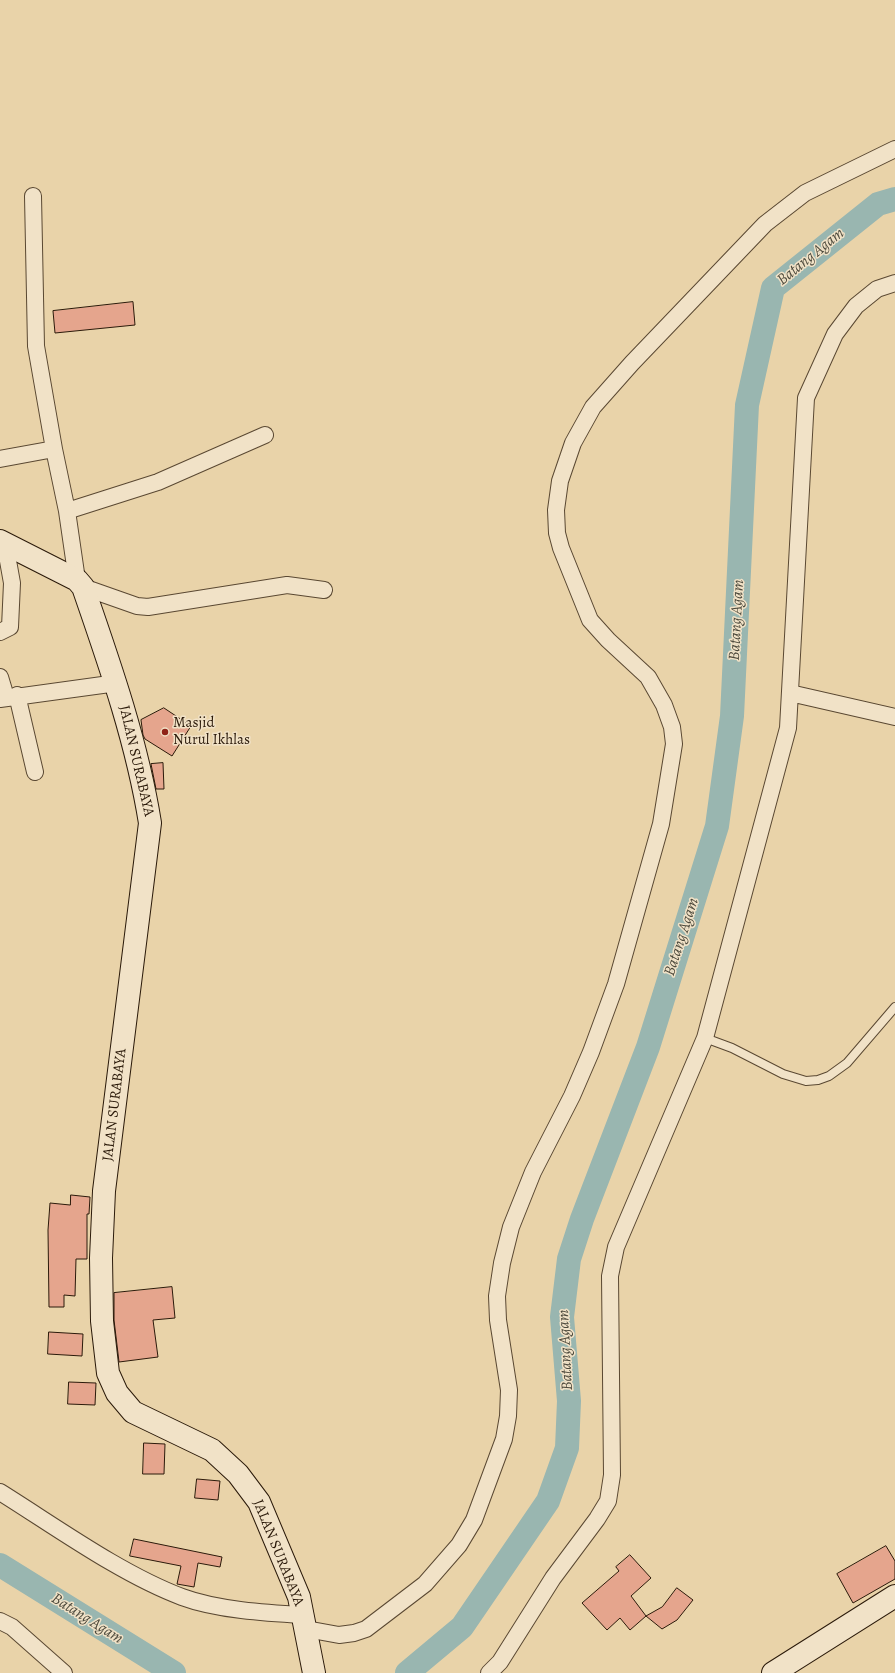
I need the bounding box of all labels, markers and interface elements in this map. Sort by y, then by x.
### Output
water label: Batang Agam [773,224,849,290]
water label: Batang Agam [725,579,749,661]
street label: JALAN SURABAYA [114,704,158,818]
place label: Masjid Nurul Ikhlas [173,714,250,749]
marker: Masjid Nurul Ikhlas [160,727,170,737]
water label: Batang Agam [660,896,704,978]
street label: JALAN SURABAYA [99,1048,131,1162]
water label: Batang Agam [554,1309,578,1391]
street label: JALAN SURABAYA [248,1497,308,1609]
water label: Batang Agam [48,1589,126,1649]

